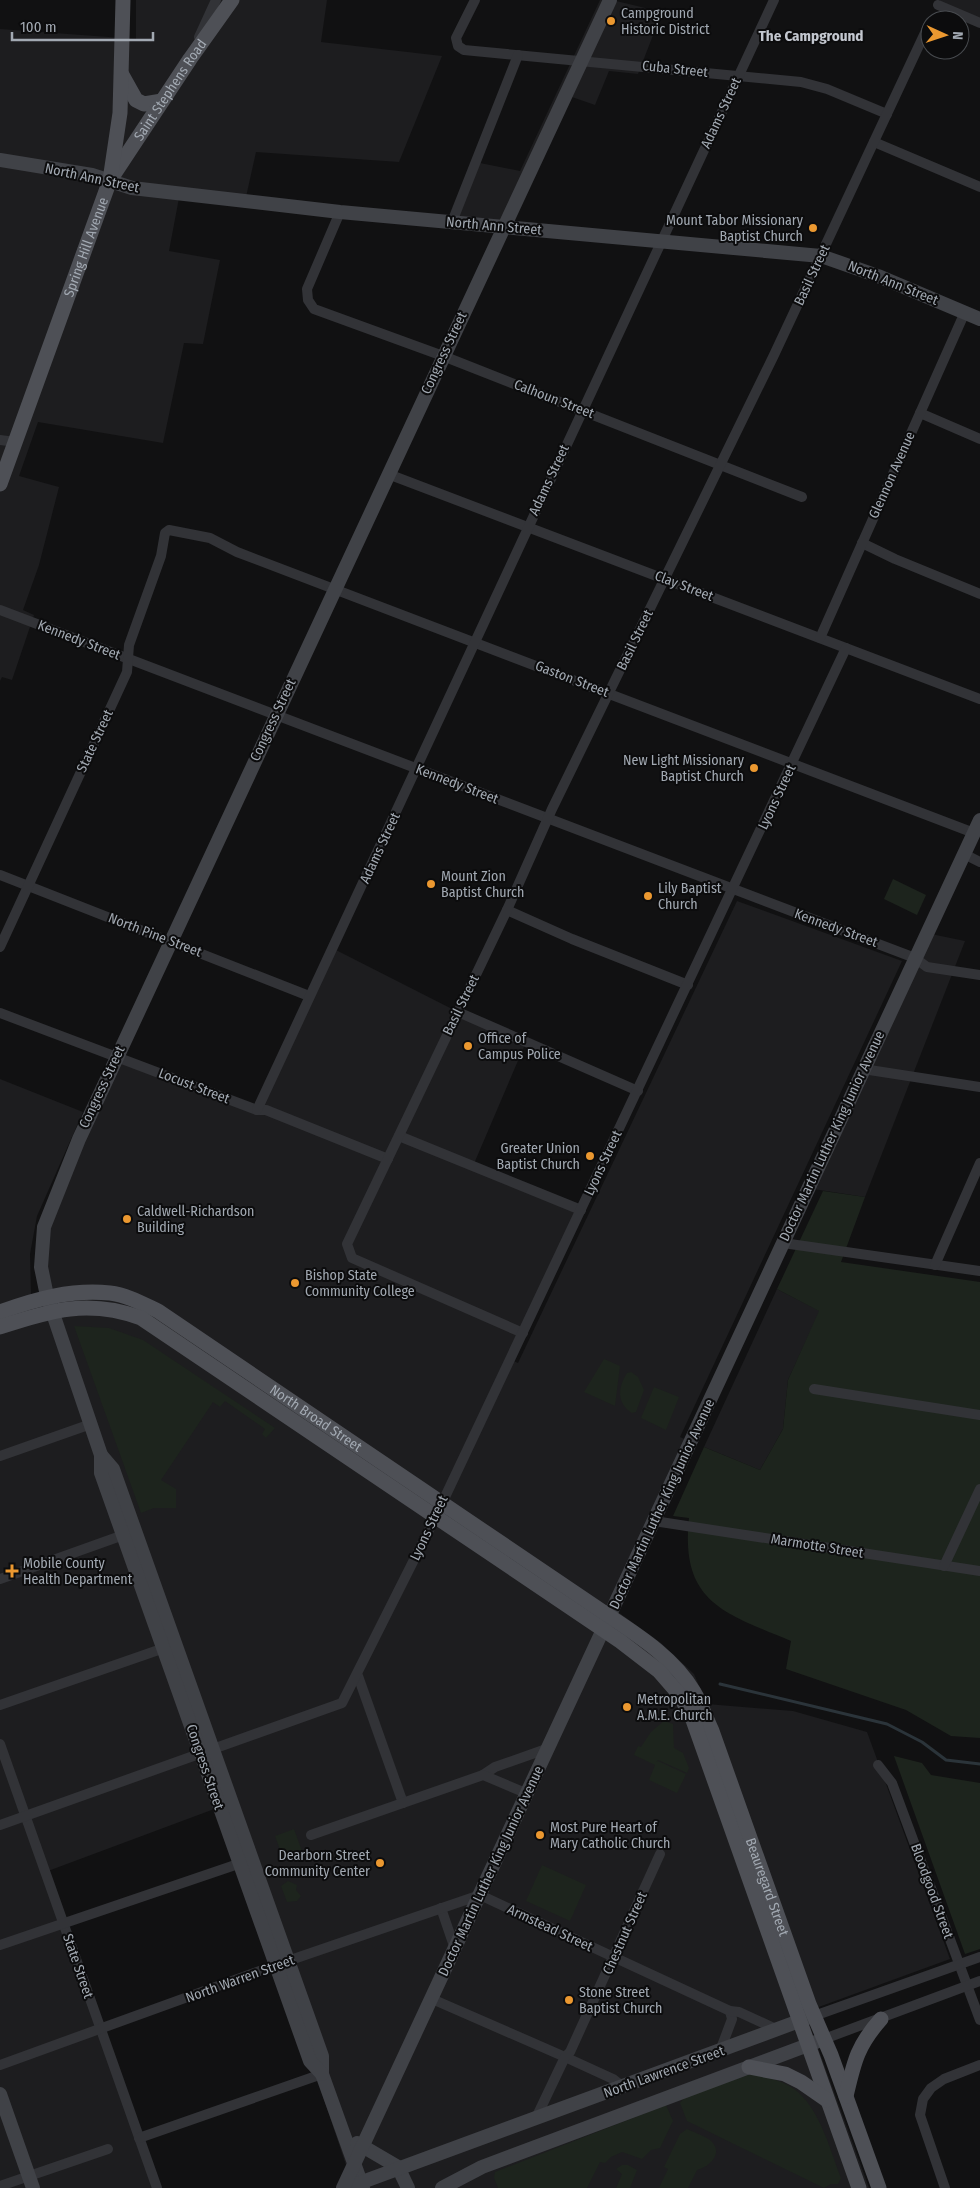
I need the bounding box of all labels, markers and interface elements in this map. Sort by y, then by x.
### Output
place label: Campground Historic District [621,5,710,38]
scale bar [12,10,154,42]
north arrow [920,10,970,60]
marker: Campground Historic District [605,15,617,27]
text: 100 m [20,18,57,36]
district label: The Campground [758,27,864,45]
text: N [949,31,966,40]
street label: Saint Stephens Road [130,36,210,144]
street label: Cuba Street [641,57,709,81]
street label: Adams Street [697,75,745,151]
street label: North Ann Street [43,160,141,196]
street label: Spring Hill Avenue [60,195,112,299]
place label: Mount Tabor Missionary Baptist Church [666,212,804,245]
street label: North Ann Street [446,213,543,239]
marker: Mount Tabor Missionary Baptist Church [807,222,819,234]
street label: Basil Street [790,241,834,308]
street label: North Ann Street [845,257,941,309]
street label: Congress Street [417,309,471,397]
street label: Calhoun Street [511,376,597,422]
street label: Glennon Avenue [865,429,919,521]
street label: Adams Street [525,442,573,518]
street label: Clay Street [652,567,716,605]
street label: Basil Street [613,607,657,673]
street label: Kennedy Street [35,616,123,664]
street label: Gaston Street [533,657,612,701]
street label: Congress Street [246,676,300,764]
street label: State Street [73,707,117,775]
place label: New Light Missionary Baptist Church [623,752,745,785]
street label: Kennedy Street [413,760,501,808]
street label: Lyons Street [755,761,800,832]
marker: New Light Missionary Baptist Church [748,762,760,774]
street label: Adams Street [356,810,404,886]
place label: Mount Zion Baptist Church [441,868,524,901]
marker: Mount Zion Baptist Church [425,878,437,890]
place label: Lily Baptist Church [658,880,722,913]
marker: Lily Baptist Church [642,890,654,902]
street label: Kennedy Street [792,905,880,951]
street label: North Pine Street [106,909,205,961]
street label: Basil Street [439,972,483,1038]
street label: Doctor Martin Luther King Junior Avenue [776,1028,888,1244]
place label: Office of Campus Police [478,1030,561,1063]
marker: Office of Campus Police [462,1040,474,1052]
street label: Congress Street [75,1043,129,1131]
street label: Locust Street [156,1065,232,1107]
street label: Lyons Street [581,1127,626,1198]
place label: Greater Union Baptist Church [497,1140,580,1173]
marker: Greater Union Baptist Church [584,1150,596,1162]
place label: Caldwell-Richardson Building [137,1203,254,1236]
marker: Caldwell-Richardson Building [121,1213,133,1225]
place label: Bishop State Community College [305,1267,415,1300]
marker: Bishop State Community College [289,1277,301,1289]
street label: North Broad Street [267,1381,366,1455]
street label: Doctor Martin Luther King Junior Avenue [606,1396,718,1612]
street label: Lyons Street [407,1492,452,1563]
street label: Marmotte Street [770,1530,865,1562]
place label: Mobile County Health Department [23,1555,133,1588]
marker: Mobile County Health Department [5,1564,19,1578]
place label: Metropolitan A.M.E. Church [637,1691,713,1724]
marker: Metropolitan A.M.E. Church [621,1701,633,1713]
street label: Congress Street [182,1722,228,1812]
street label: Doctor Martin Luther King Junior Avenue [435,1763,547,1979]
place label: Most Pure Heart of Mary Catholic Church [550,1819,670,1852]
marker: Most Pure Heart of Mary Catholic Church [534,1829,546,1841]
street label: Beauregard Street [742,1835,793,1939]
street label: Bloodgood Street [907,1841,957,1941]
place label: Dearborn Street Community Center [265,1847,370,1880]
marker: Dearborn Street Community Center [374,1857,386,1869]
street label: Chestnut Street [599,1889,651,1977]
street label: Armstead Street [505,1901,596,1955]
street label: State Street [59,1931,97,2001]
street label: North Warren Street [183,1951,297,2007]
place label: Stone Street Baptist Church [579,1984,662,2017]
marker: Stone Street Baptist Church [563,1994,575,2006]
street label: North Lawrence Street [601,2042,727,2102]

